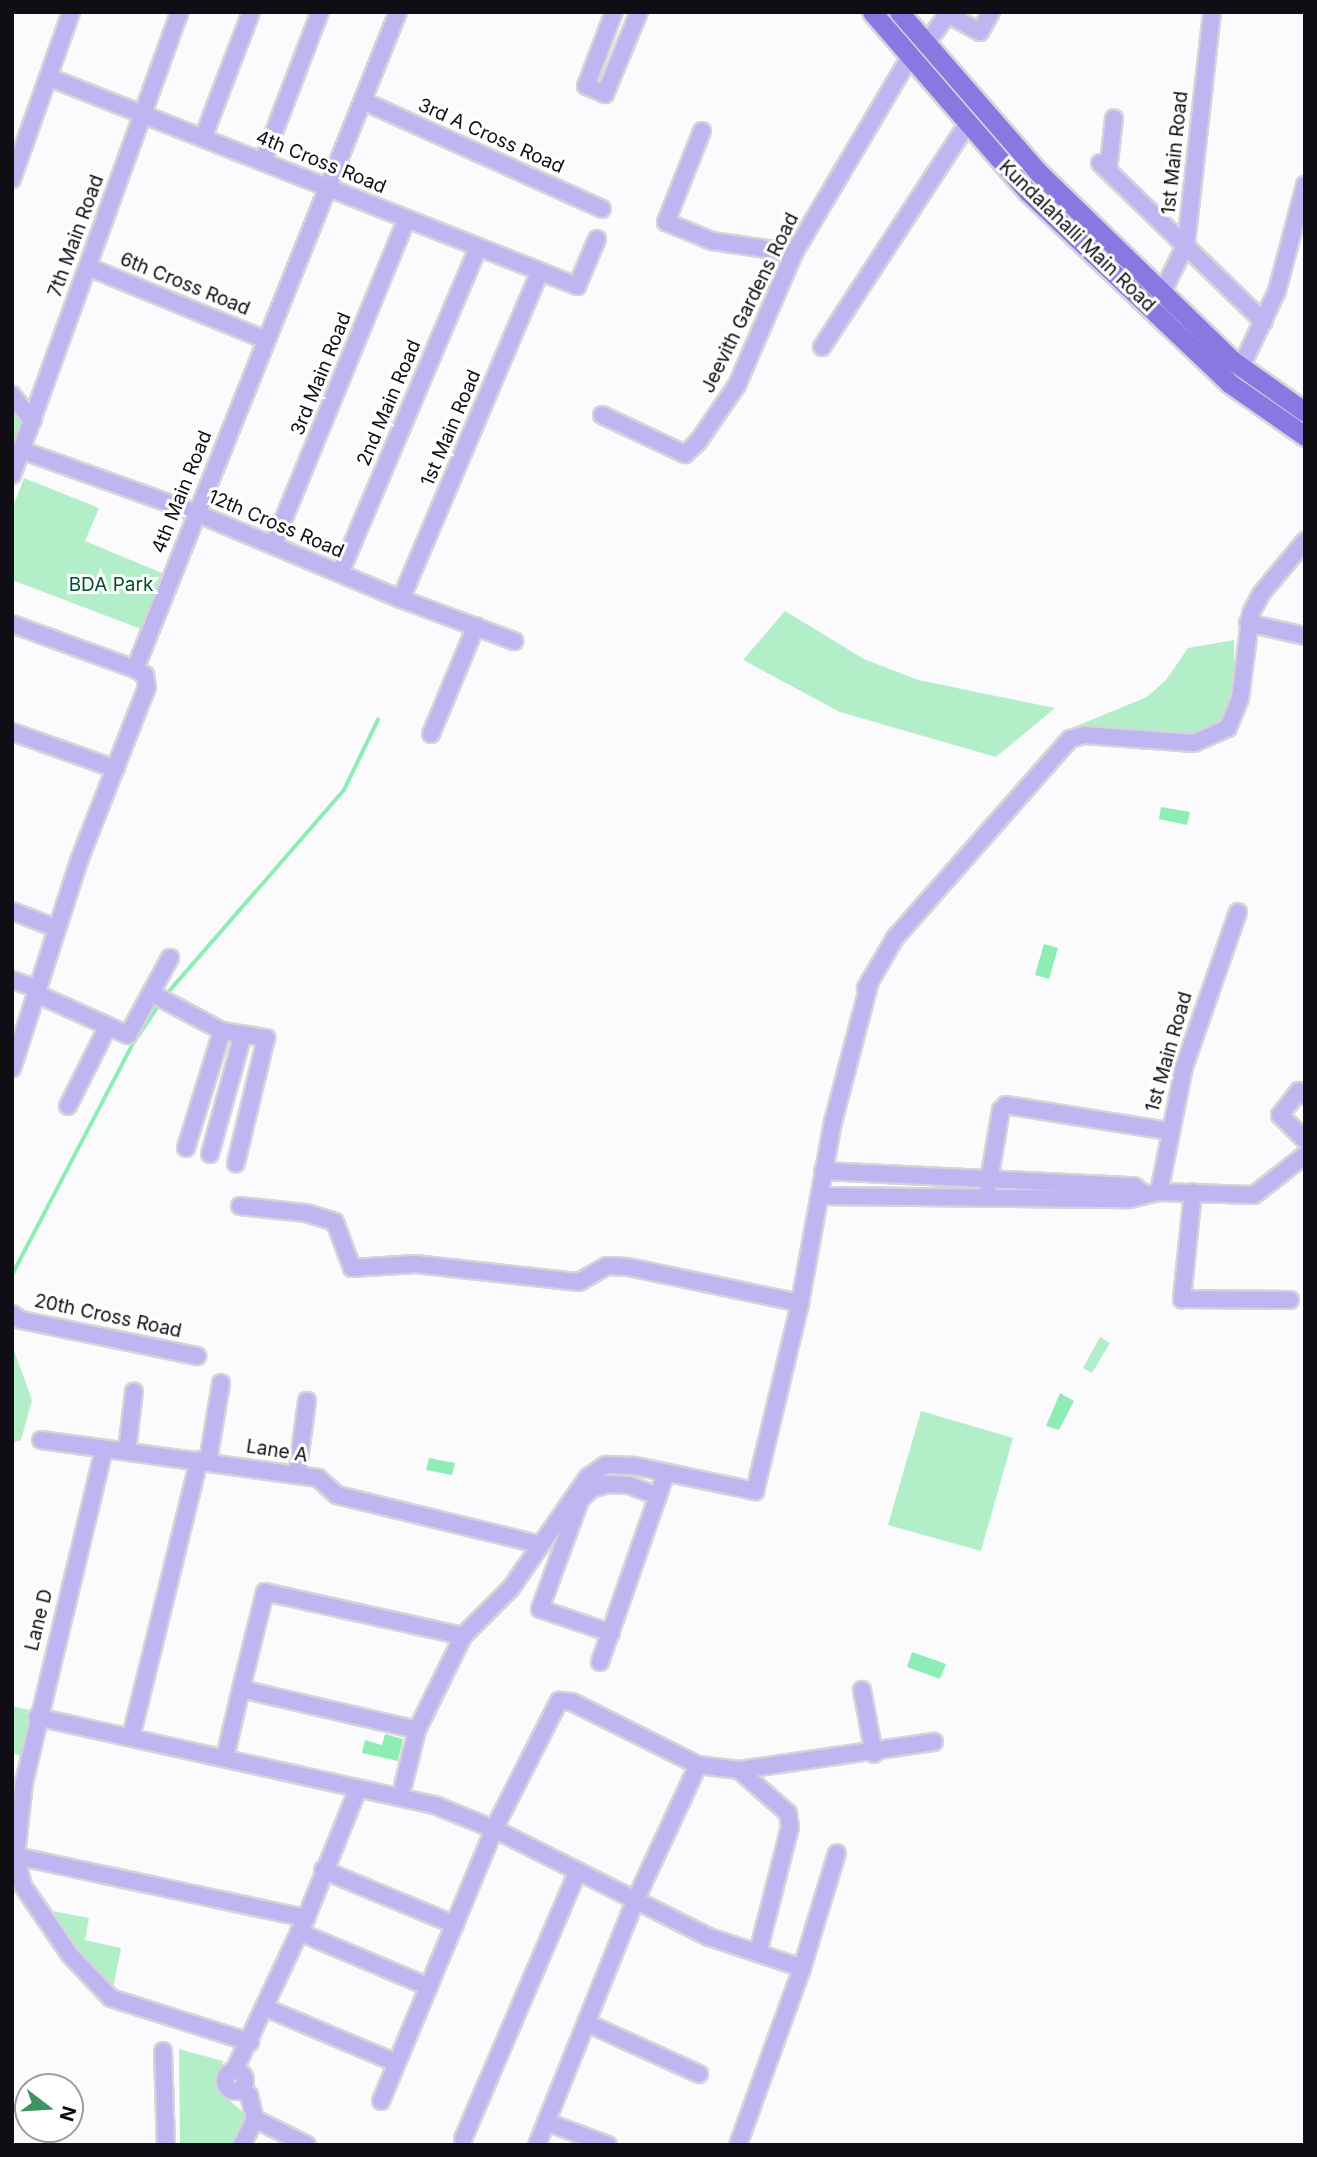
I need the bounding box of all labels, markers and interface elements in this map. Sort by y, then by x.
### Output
street label: 1st Main Road [1157,90,1193,216]
street label: 3rd A Cross Road [414,94,568,178]
street label: 4th Cross Road [253,126,389,198]
street label: Kundalahalli Main Road [994,156,1160,316]
street label: 7th Main Road [43,172,109,300]
street label: Jeevith Gardens Road [696,209,804,397]
street label: 6th Cross Road [117,248,253,320]
street label: 3rd Main Road [286,309,356,439]
street label: 2nd Main Road [352,337,426,469]
street label: 1st Main Road [416,366,486,490]
street label: 4th Main Road [147,428,217,556]
street label: 12th Cross Road [205,485,347,563]
park label: BDA Park [69,574,153,596]
street label: 1st Main Road [1141,989,1197,1115]
street label: 20th Cross Road [32,1289,184,1343]
street label: Lane A [245,1435,309,1467]
street label: Lane D [20,1587,58,1653]
north arrow [14,2073,84,2143]
text: N [55,2103,81,2124]

